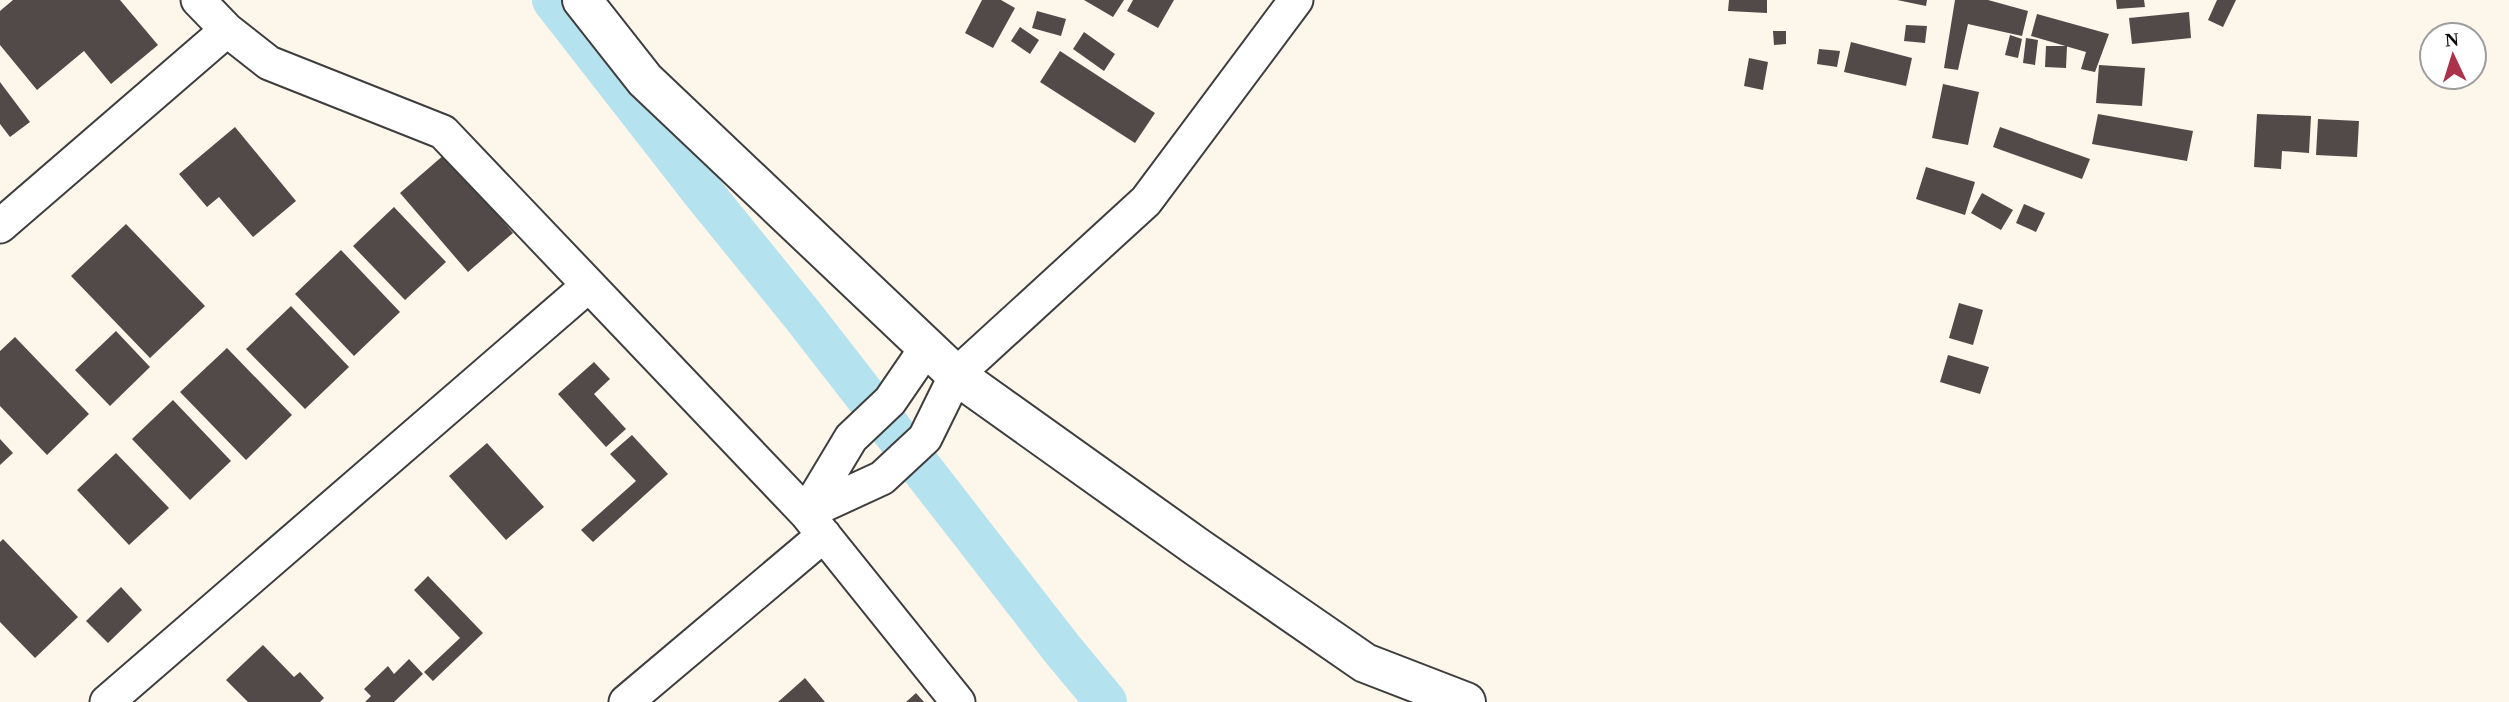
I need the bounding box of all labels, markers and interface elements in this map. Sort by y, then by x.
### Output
north arrow [2418,21,2488,91]
text: N [2444,29,2460,50]

